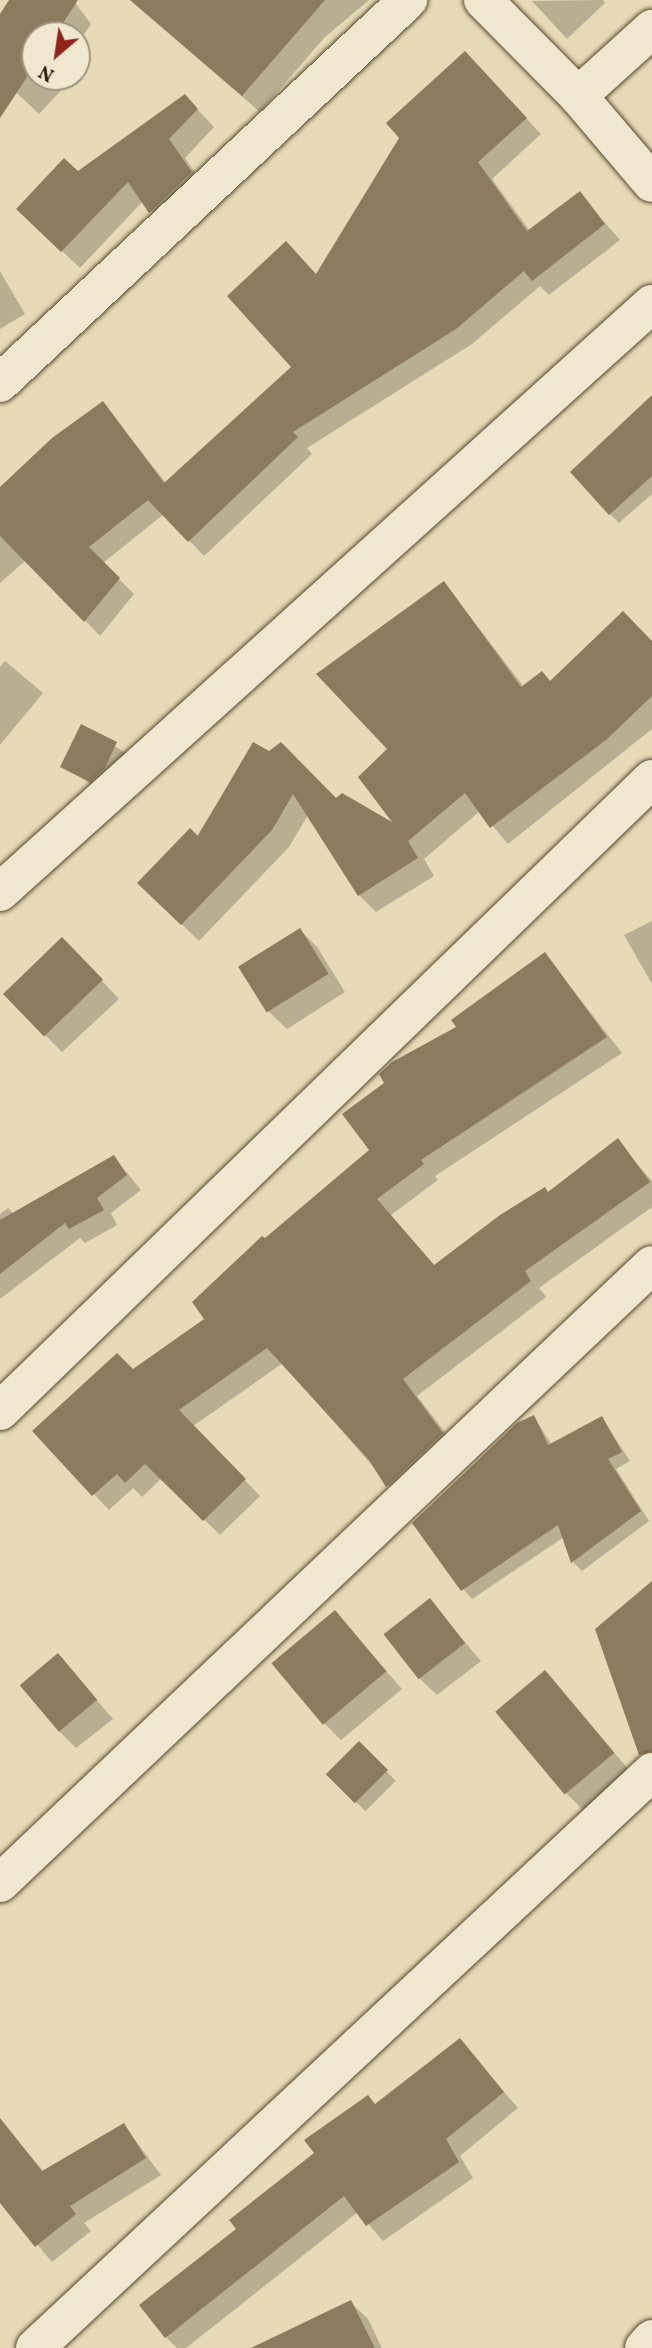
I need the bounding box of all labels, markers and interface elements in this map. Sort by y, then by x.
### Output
north arrow [21,21,91,91]
text: N [34,58,59,87]

